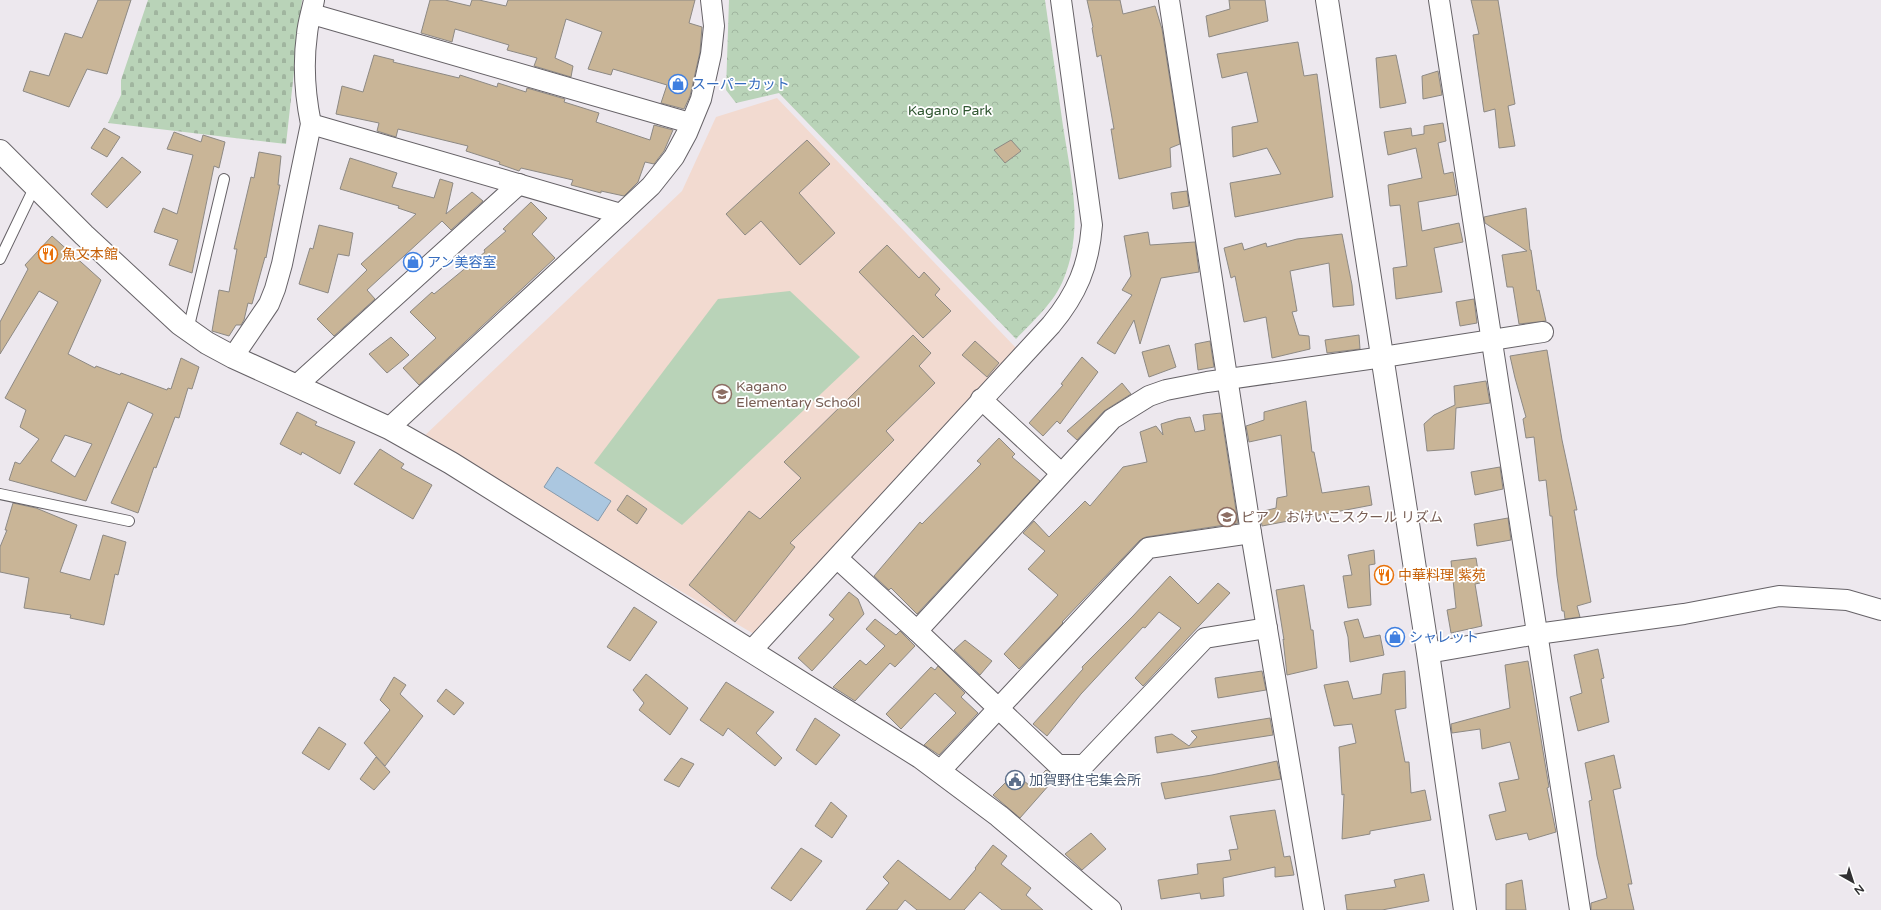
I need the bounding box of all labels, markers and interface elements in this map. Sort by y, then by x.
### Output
shop icon: スーパーカット [667,73,689,95]
place label: スーパーカット [692,76,790,93]
park label: Kagano Park [908,102,993,119]
restaurant icon: 魚文本館 [37,243,59,265]
place label: 魚文本館 [62,246,118,263]
shop icon: アン美容室 [402,251,424,273]
place label: アン美容室 [427,254,496,271]
place label: Kagano Elementary School [736,378,860,411]
school or university icon: Kagano Elementary School [711,383,733,405]
school or university icon: ピアノ おけいこスクール リズム [1216,506,1238,528]
place label: ピアノ おけいこスクール リズム [1241,509,1443,526]
restaurant icon: 中華料理 紫苑 [1373,564,1395,586]
place label: 中華料理 紫苑 [1398,567,1486,584]
shop icon: シャレット [1384,626,1406,648]
place label: シャレット [1409,629,1479,646]
public building icon: 加賀野住宅集会所 [1004,769,1026,791]
place label: 加賀野住宅集会所 [1029,772,1141,789]
north arrow [1833,862,1873,902]
text: N [1851,882,1867,897]

